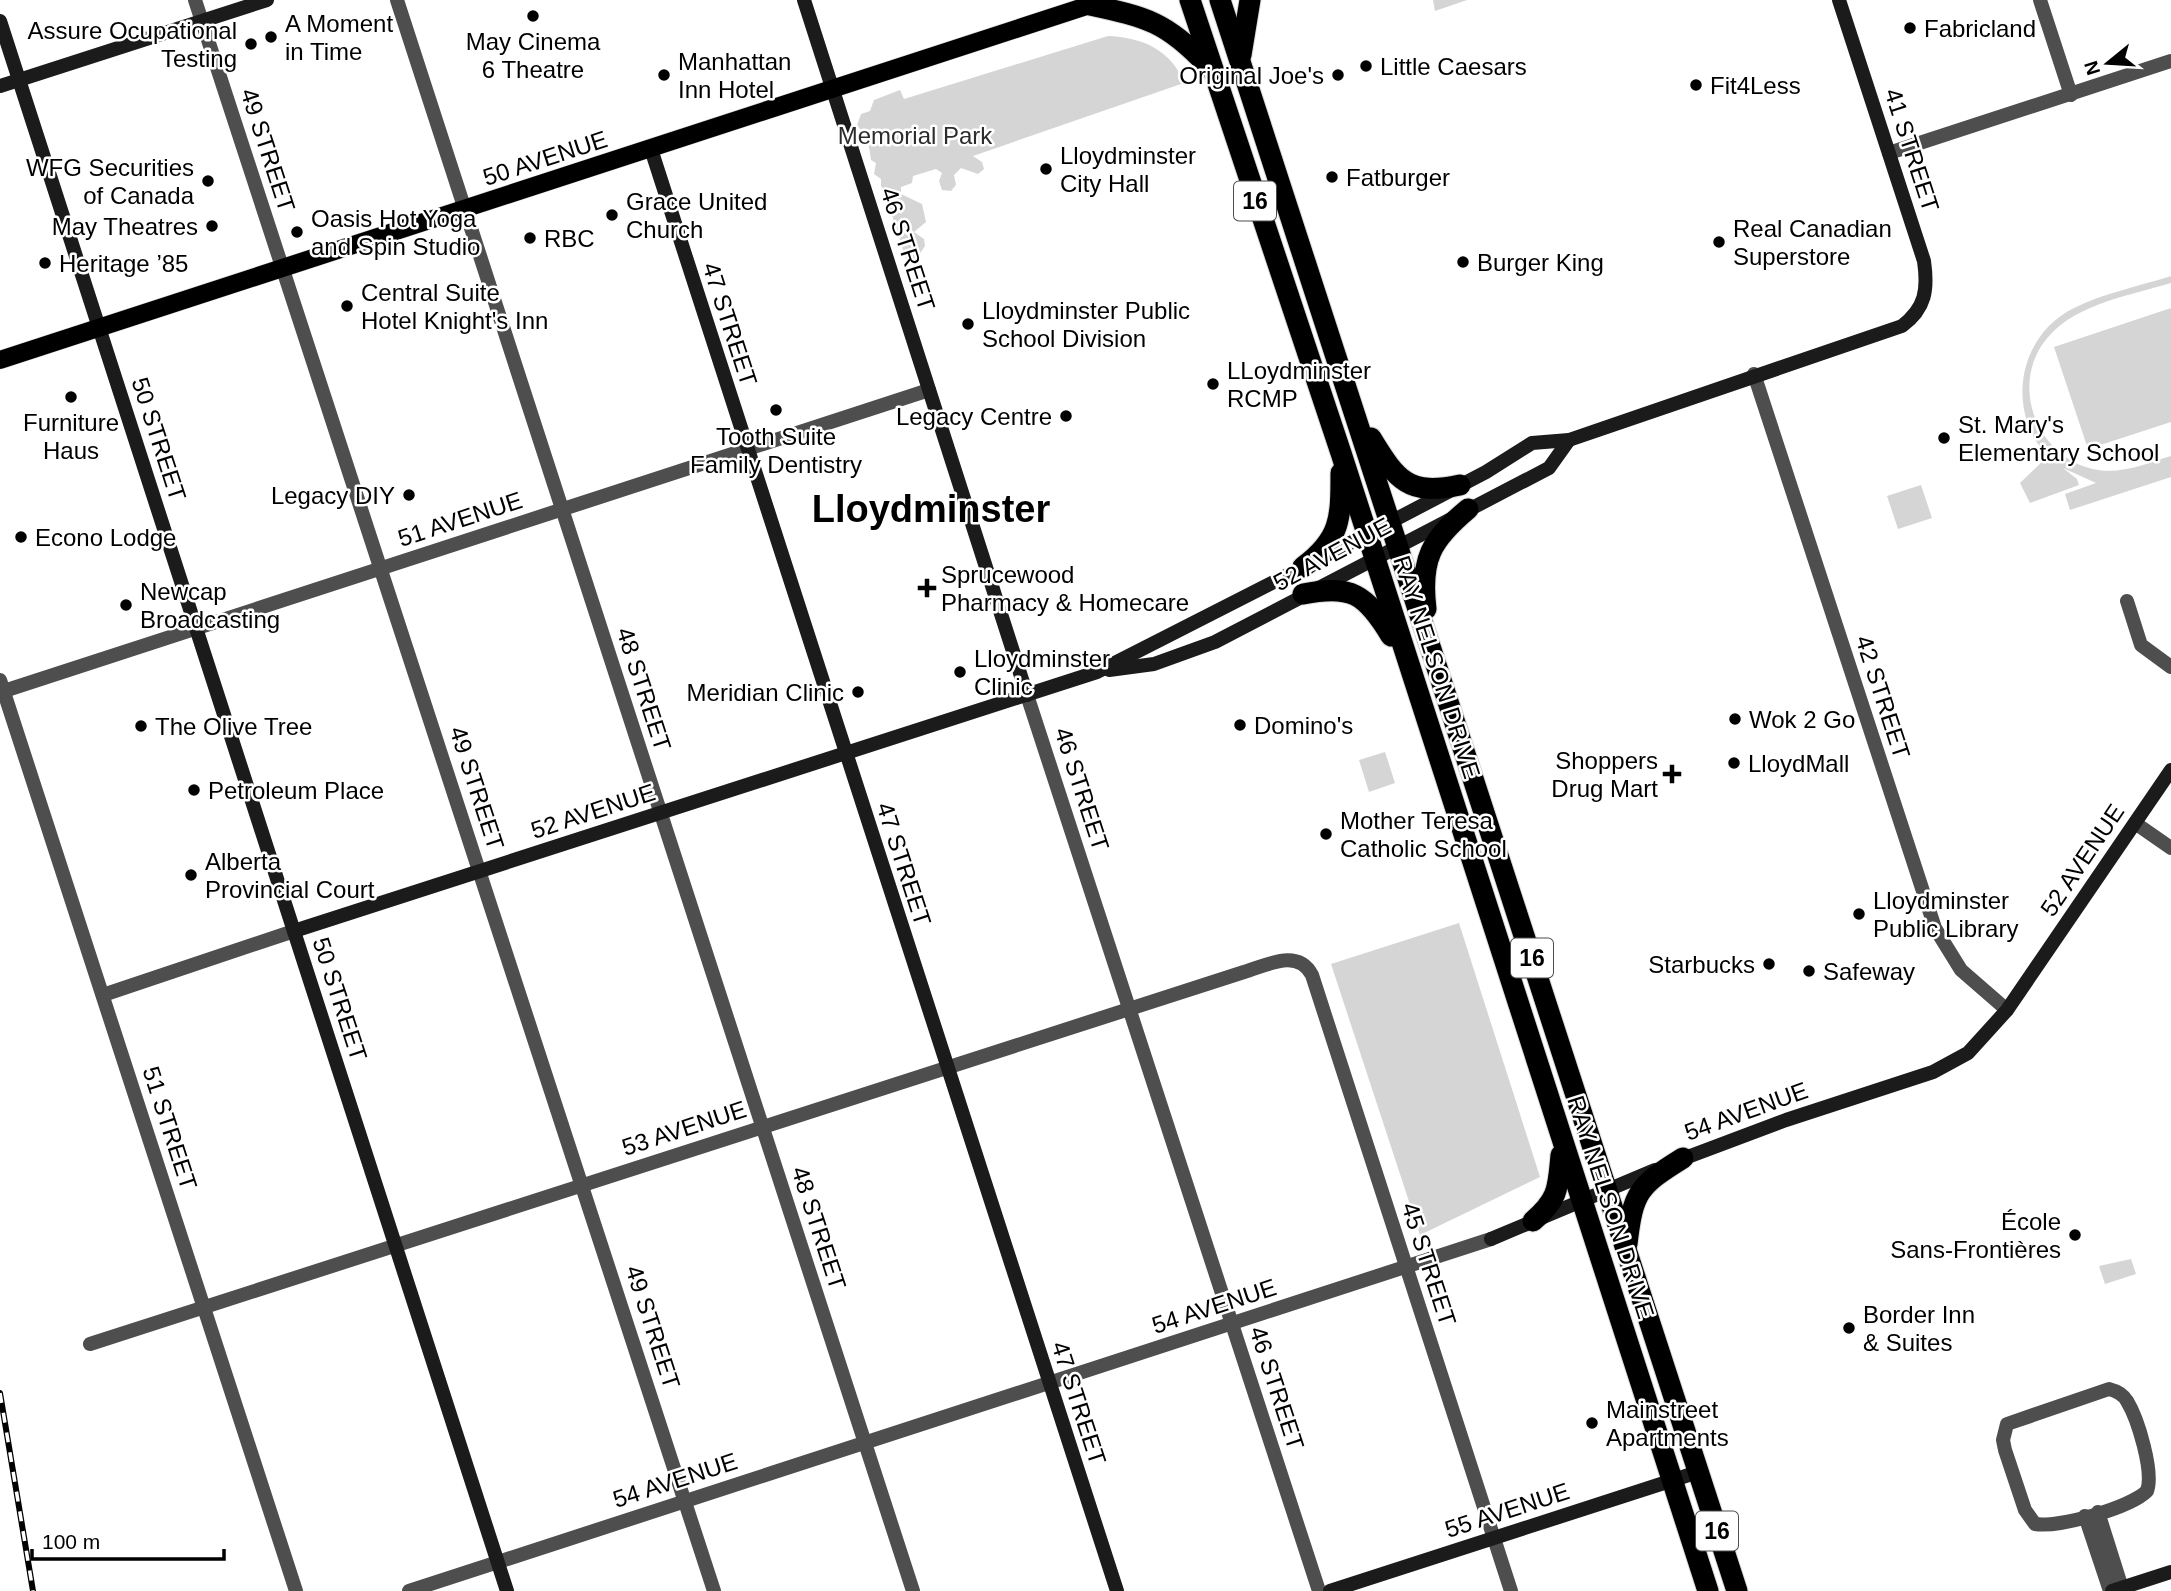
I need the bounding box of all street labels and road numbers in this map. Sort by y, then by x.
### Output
street label: 49 STREET [235,85,301,215]
street label: 41 STREET [1879,85,1945,215]
street label: 50 AVENUE [480,125,610,191]
road number: 16 [1234,182,1276,220]
street label: 46 STREET [875,184,941,314]
street label: 47 STREET [697,259,763,389]
street label: 50 STREET [126,374,192,504]
street label: 51 AVENUE [395,486,525,552]
street label: 52 AVENUE [1269,512,1395,596]
street label: RAY NELSON DRIVE [1388,552,1486,782]
street label: 48 STREET [611,624,677,754]
street label: 42 STREET [1850,632,1916,762]
street label: 49 STREET [444,723,510,853]
street label: 46 STREET [1049,724,1115,854]
street label: 52 AVENUE [528,778,658,844]
street label: 47 STREET [871,799,937,929]
street label: 52 AVENUE [2035,799,2129,921]
street label: 50 STREET [307,934,373,1064]
road number: 16 [1511,939,1553,978]
street label: 51 STREET [137,1063,203,1193]
street label: 54 AVENUE [1681,1076,1811,1146]
street label: RAY NELSON DRIVE [1562,1092,1660,1322]
street label: 53 AVENUE [619,1095,749,1161]
street label: 48 STREET [786,1163,852,1293]
street label: 45 STREET [1396,1199,1462,1329]
street label: 49 STREET [620,1262,686,1392]
street label: 54 AVENUE [1149,1273,1279,1339]
street label: 46 STREET [1244,1323,1310,1453]
street label: 47 STREET [1046,1338,1112,1468]
street label: 54 AVENUE [610,1447,740,1513]
street label: 55 AVENUE [1442,1477,1572,1543]
road number: 16 [1696,1512,1738,1550]

